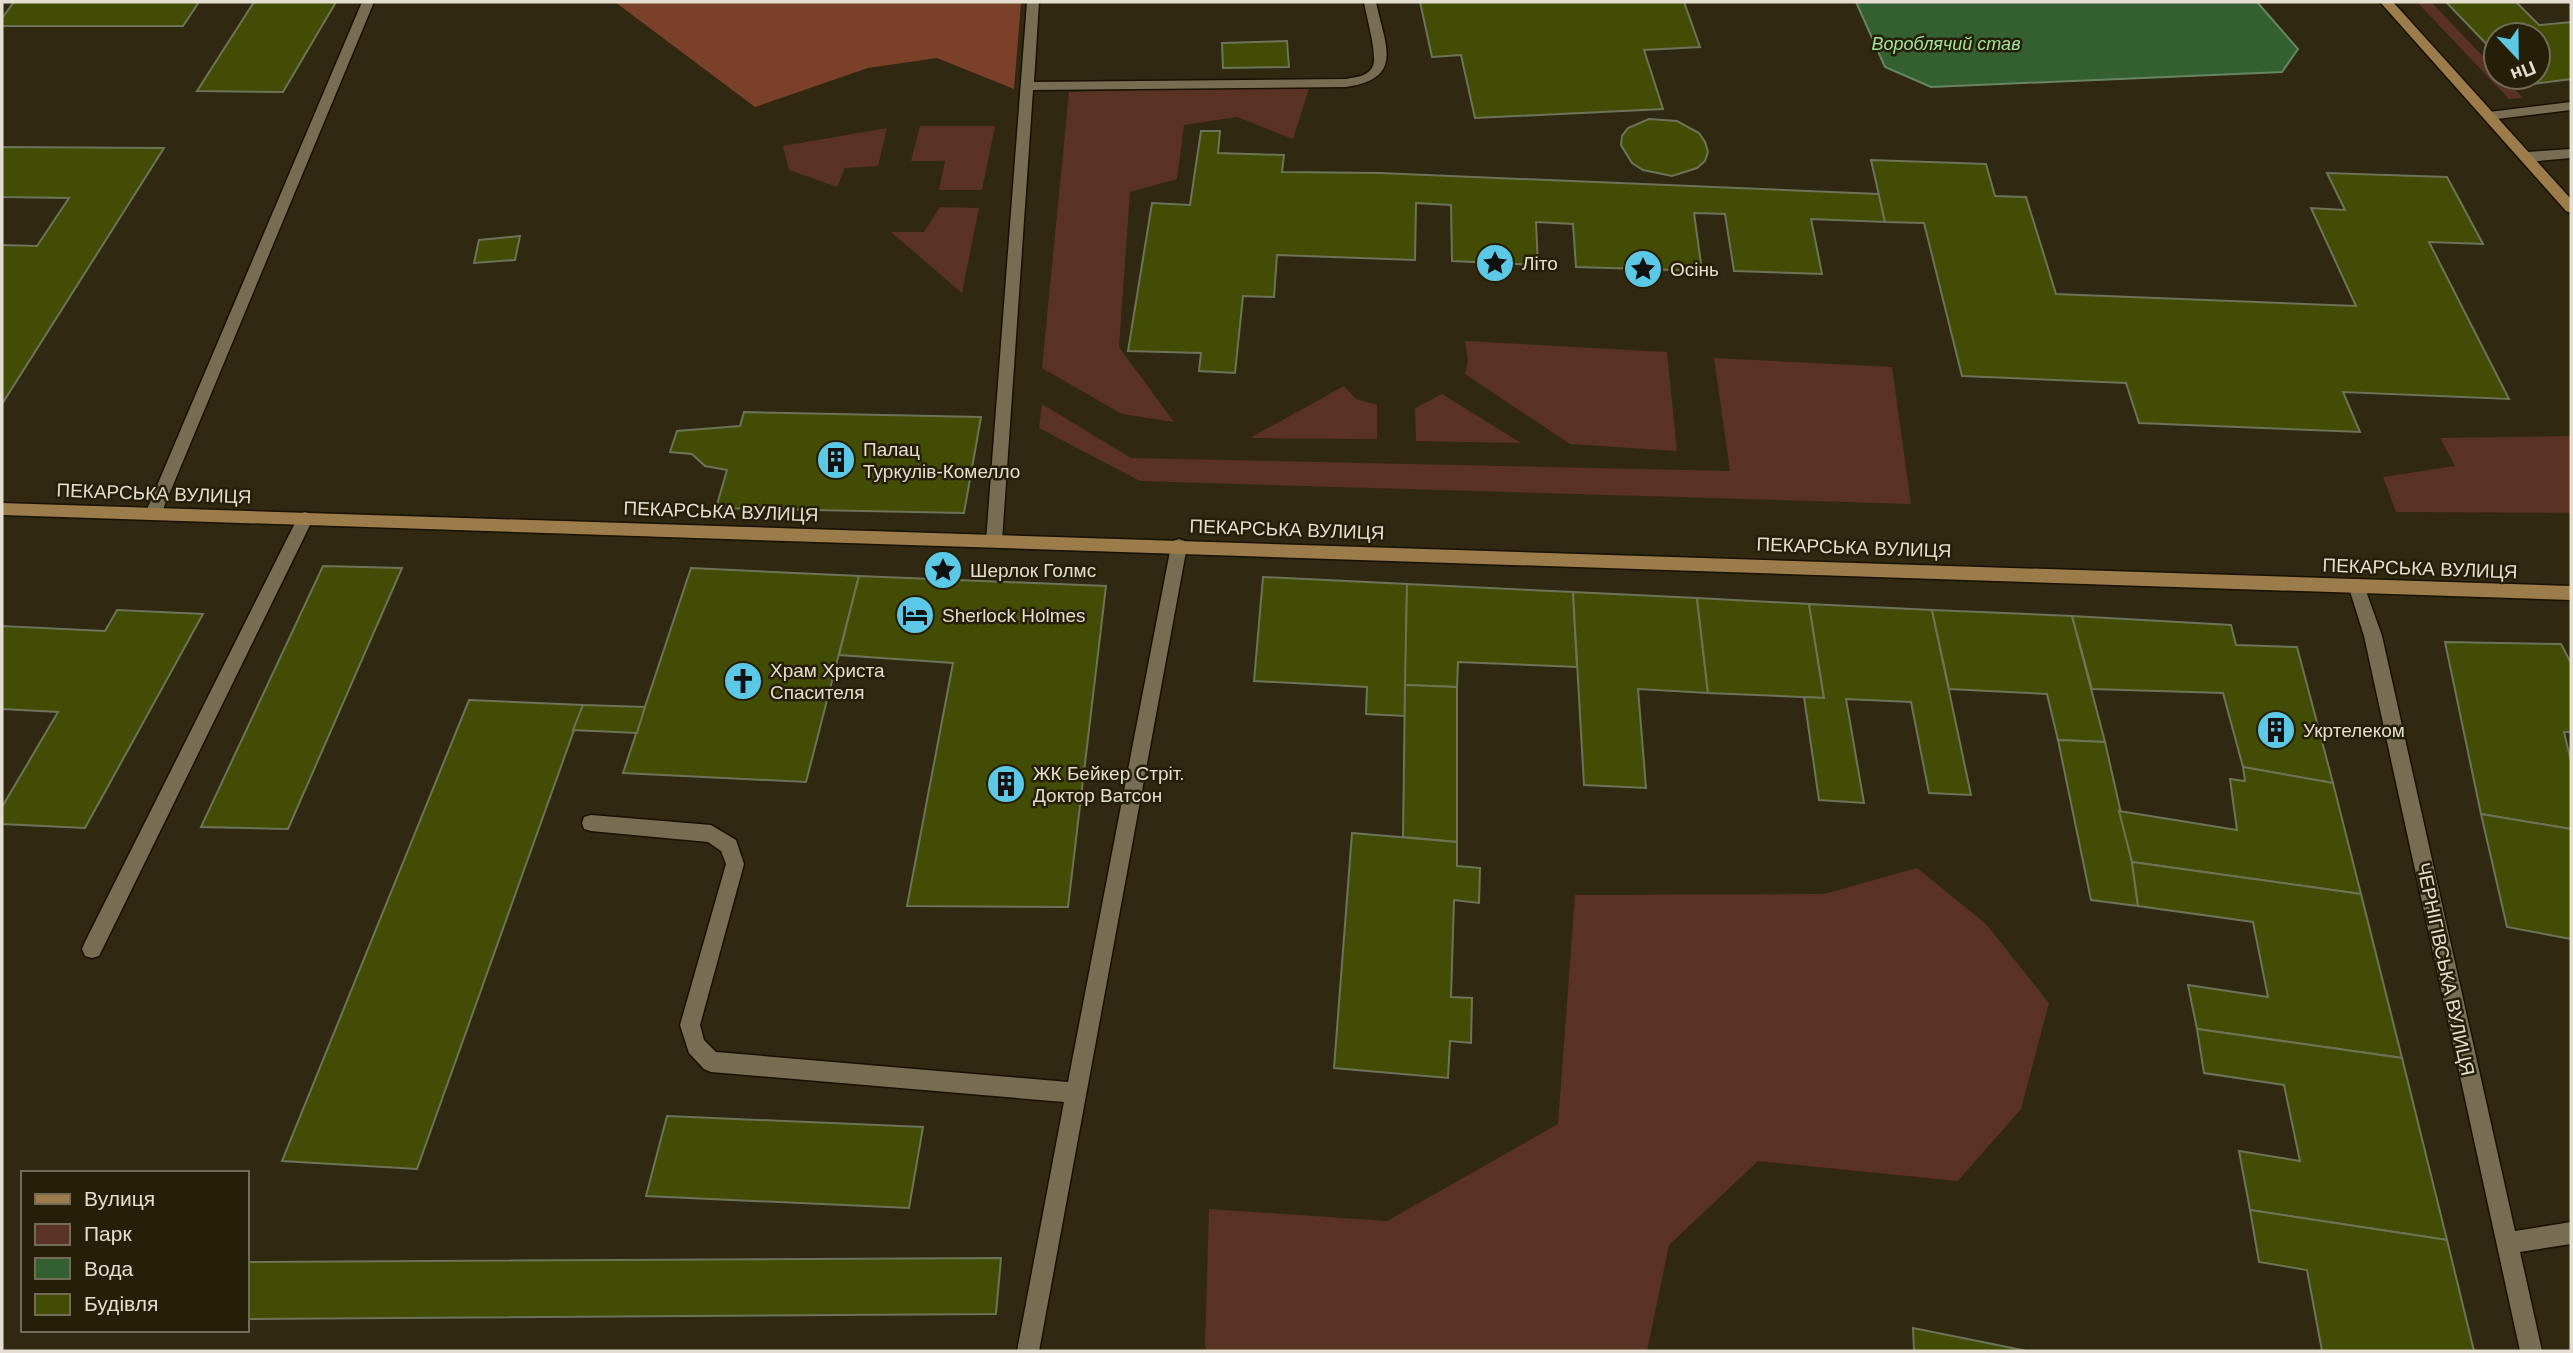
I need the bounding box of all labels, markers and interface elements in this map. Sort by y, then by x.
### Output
north arrow [2482,21,2552,91]
water label: Вороблячий став [1871,34,2021,54]
text: Пн [2508,57,2539,86]
place icon: Літо [1474,242,1516,284]
place icon: Осінь [1622,248,1664,290]
place label: Літо [1522,253,1558,274]
place label: Осінь [1670,259,1719,280]
building icon: Палац Туркулів-Комелло [815,439,857,481]
place label: Палац Туркулів-Комелло [863,439,1020,482]
street label: ПЕКАРСЬКА ВУЛИЦЯ [56,480,252,507]
street label: ПЕКАРСЬКА ВУЛИЦЯ [623,498,819,525]
street label: ПЕКАРСЬКА ВУЛИЦЯ [1189,516,1385,543]
street label: ПЕКАРСЬКА ВУЛИЦЯ [1756,534,1952,561]
place icon: Шерлок Голмс [922,549,964,591]
street label: ПЕКАРСЬКА ВУЛИЦЯ [2322,555,2518,582]
place label: Шерлок Голмс [970,560,1096,581]
hotel icon: Sherlock Holmes [894,594,936,636]
place label: Sherlock Holmes [942,605,1086,626]
church icon: Храм Христа Спасителя [722,660,764,702]
place label: Храм Христа Спасителя [770,660,885,703]
building icon: Укртелеком [2255,709,2297,751]
place label: Укртелеком [2303,720,2405,741]
building icon: ЖК Бейкер Стріт. Доктор Ватсон [985,763,1027,805]
place label: ЖК Бейкер Стріт. Доктор Ватсон [1033,763,1185,806]
street label: ЧЕРНІГІВСЬКА ВУЛИЦЯ [2413,861,2478,1078]
legend [21,1171,248,1332]
text: Вулиця [84,1187,155,1210]
text: Парк [84,1222,132,1245]
text: Вода [84,1257,133,1280]
text: Будівля [84,1292,158,1315]

